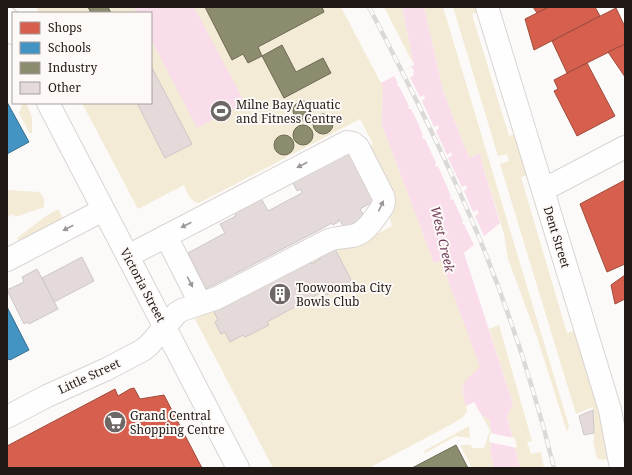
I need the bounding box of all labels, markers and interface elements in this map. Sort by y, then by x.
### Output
legend [12,12,152,104]
text: Shops [48,19,82,36]
text: Schools [48,39,91,56]
text: Industry [48,59,97,76]
text: Other [48,79,81,96]
place label: Milne Bay Aquatic and Fitness Centre [236,96,342,127]
sports icon: Milne Bay Aquatic and Fitness Centre [208,98,234,124]
one-way arrow [296,162,308,169]
one-way arrow [378,200,384,212]
water label: West Creek [427,204,460,275]
street label: Dent Street [540,204,574,270]
one-way arrow [181,222,192,229]
one-way arrow [63,225,74,231]
street label: Victoria Street [116,245,170,325]
one-way arrow [186,276,193,288]
place label: Toowoomba City Bowls Club [296,279,392,310]
building icon: Toowoomba City Bowls Club [267,281,293,307]
street label: Little Street [55,354,123,398]
place label: Grand Central Shopping Centre [130,407,225,438]
supermarket icon: Grand Central Shopping Centre [102,409,128,435]

